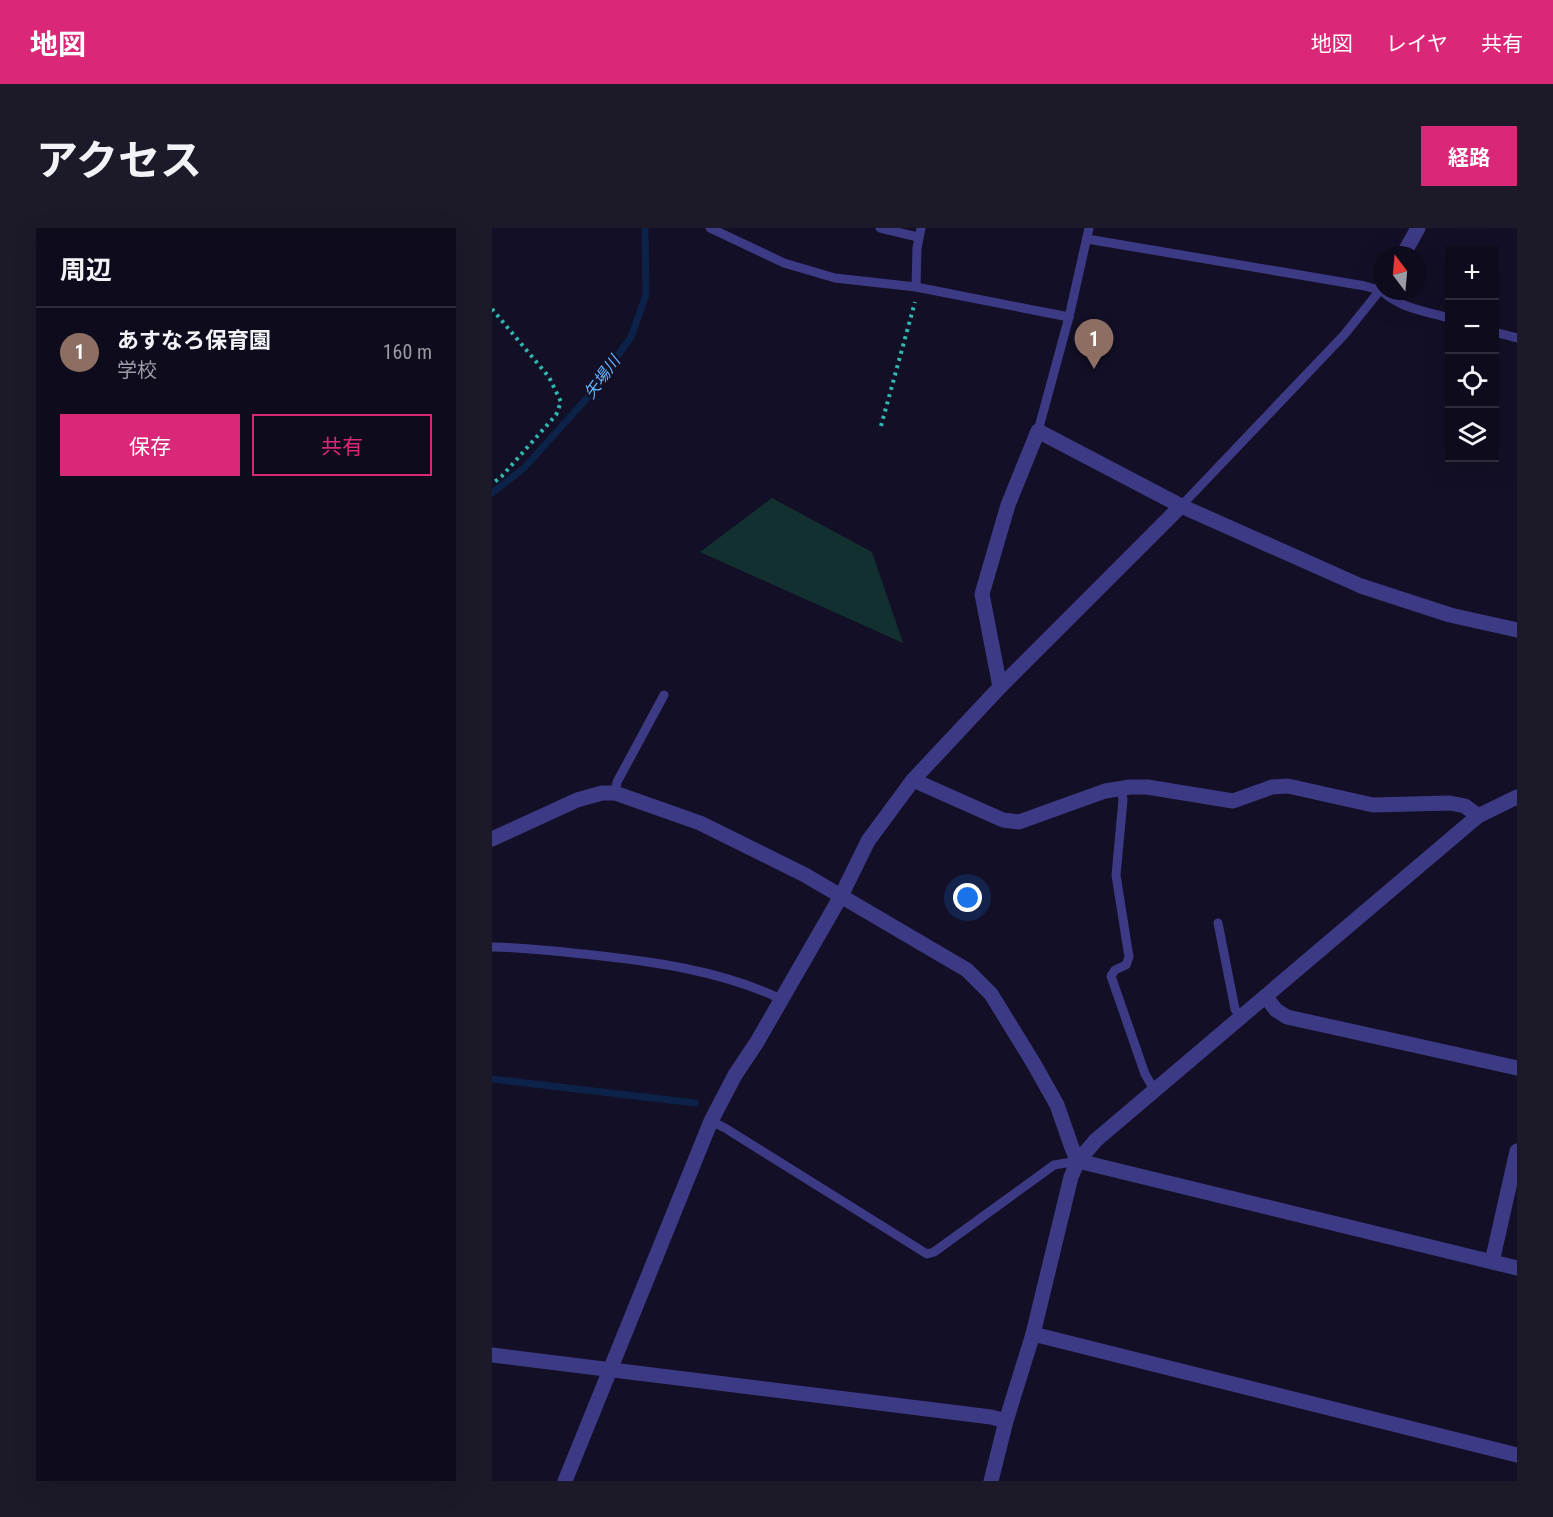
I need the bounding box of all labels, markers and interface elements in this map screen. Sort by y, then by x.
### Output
text: 地図 [30,28,86,61]
text: 地図 [1311,32,1353,56]
text: レイヤ [1386,32,1448,56]
text: 共有 [1481,32,1523,56]
button: 経路 [1421,126,1517,186]
text: アクセス [36,136,202,185]
north arrow [1373,246,1427,300]
map controls [1445,246,1499,462]
button: + [1445,246,1499,300]
text: 周辺 [60,255,112,285]
button: − [1445,300,1499,354]
pin: 1 [1074,320,1114,369]
text: あすなろ保育園 [117,328,271,353]
text: 1 [74,340,85,364]
text: 160 m [383,340,432,364]
water label: 矢場川 [580,350,625,402]
button: locate [1445,354,1499,408]
text: 学校 [117,358,157,382]
button: layers [1445,408,1499,462]
button: 保存 [60,414,240,476]
button: 共有 [252,414,432,476]
your location [953,883,982,912]

